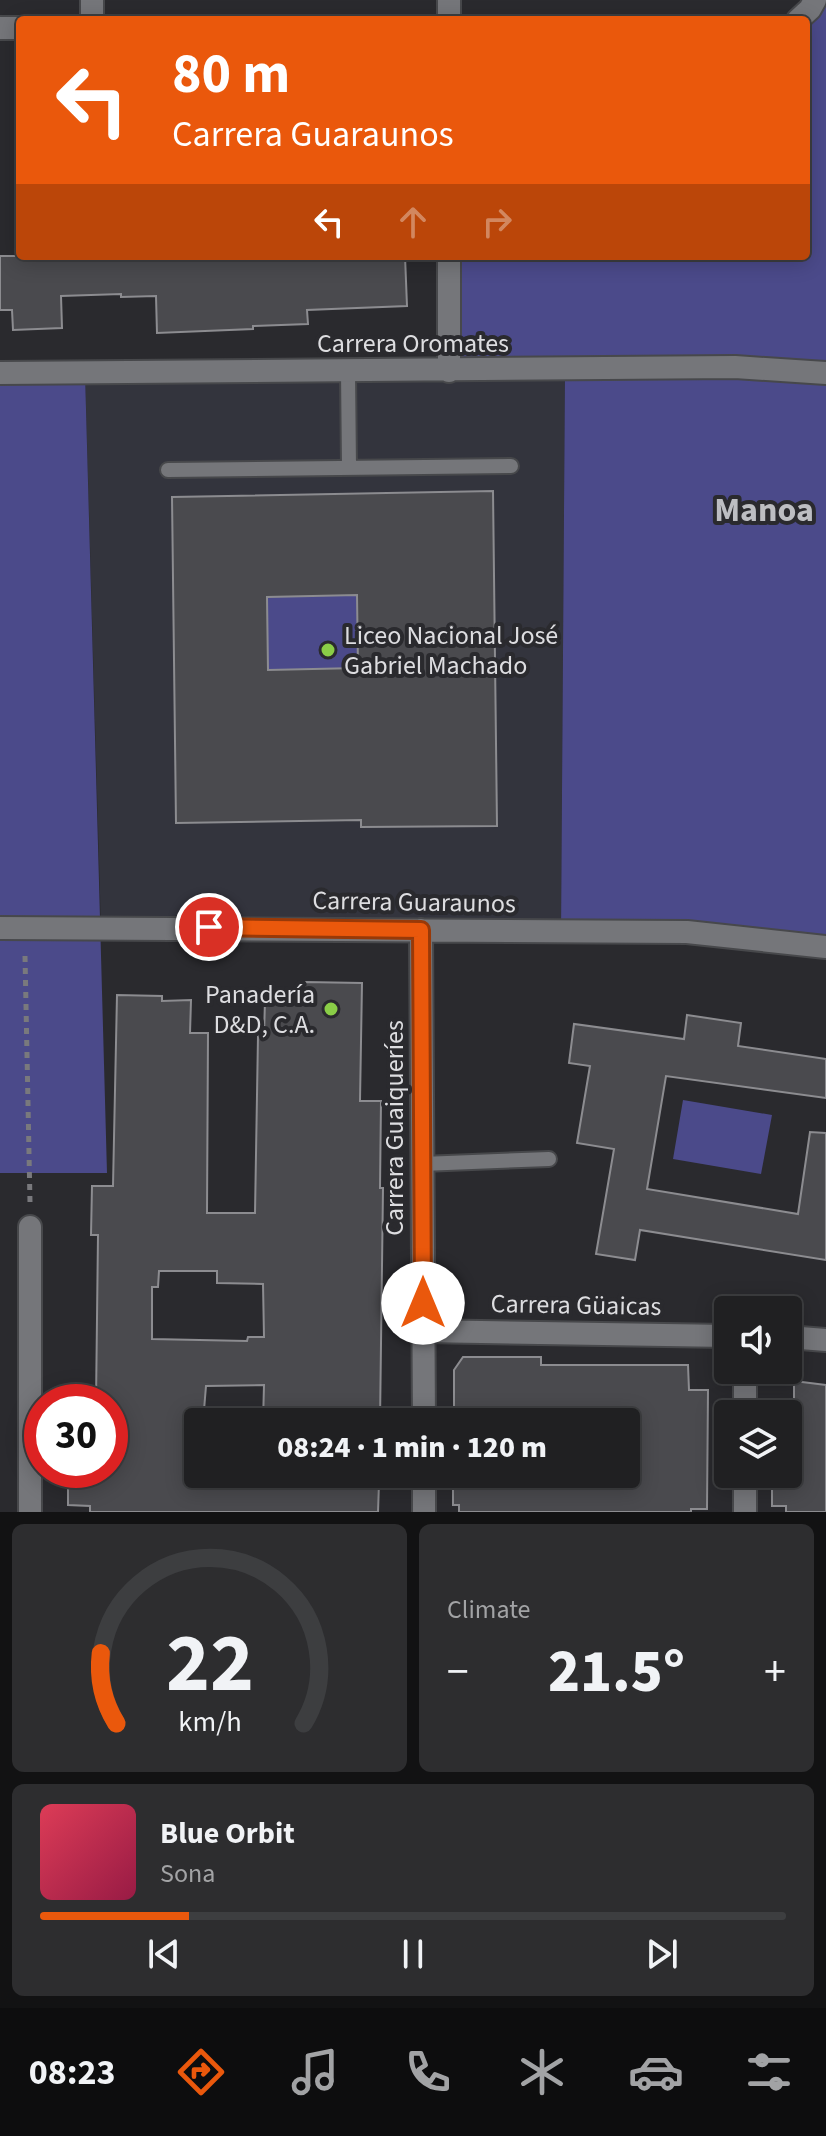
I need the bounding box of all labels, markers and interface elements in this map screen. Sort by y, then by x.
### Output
text: 80 m [172,35,290,114]
icon: left [40,48,144,152]
text: Carrera Guaraunos [172,109,454,160]
icon: left [307,200,351,244]
icon: ahead [391,200,435,244]
icon: right [475,200,519,244]
street label: Carrera Oromates [317,325,509,362]
district label: Manoa [714,486,814,535]
place label: Liceo Nacional José Gabriel Machado [344,617,558,684]
marker: Liceo Nacional José Gabriel Machado [319,641,337,659]
street label: Carrera Guaraunos [312,882,516,922]
pin [175,893,243,961]
icon: arrive [187,905,231,949]
place label: Panadería D&D, C.A. [205,976,315,1043]
marker: Panadería D&D, C.A. [322,1000,340,1018]
street label: Carrera Guaiqueríes [376,1020,413,1236]
position arrow [381,1261,465,1345]
street label: Carrera Güaicas [490,1285,662,1325]
map controls [714,1296,802,1488]
button: sound [714,1296,802,1384]
speed limit sign: 30 [24,1384,128,1488]
button: layers [714,1400,802,1488]
text: 08:24 · 1 min · 120 m [277,1426,547,1469]
text: Climate [447,1591,531,1628]
text: 22 [166,1605,253,1723]
text: 21.5° [548,1630,685,1715]
text: − [447,1641,469,1704]
text: + [764,1641,786,1704]
text: km/h [178,1702,241,1742]
text: Blue Orbit [160,1812,295,1855]
text: Sona [160,1855,215,1892]
icon: previous [142,1932,186,1976]
icon: pause [391,1932,435,1976]
icon: next [640,1932,684,1976]
icon: directions [173,2044,229,2100]
icon: music [287,2044,343,2100]
icon: phone [400,2044,456,2100]
icon: climate [514,2044,570,2100]
icon: car [628,2044,684,2100]
icon: filters [741,2044,797,2100]
text: 08:23 [29,2047,116,2098]

